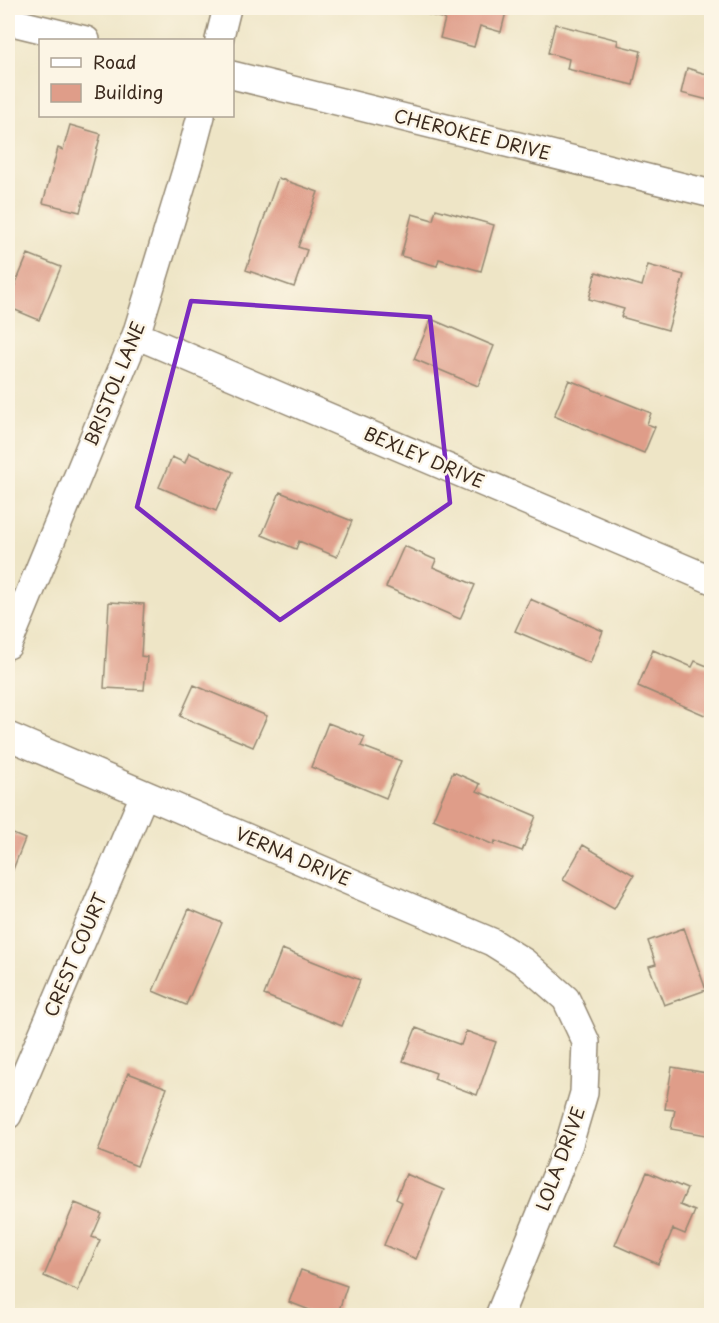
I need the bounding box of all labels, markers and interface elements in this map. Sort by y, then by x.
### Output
legend [39,39,234,117]
text: Road [93,48,137,75]
text: Building [93,78,163,105]
street label: CHEROKEE DRIVE [391,101,554,166]
street label: BRISTOL LANE [76,317,151,450]
street label: BEXLEY DRIVE [360,419,489,494]
street label: VERNA DRIVE [232,819,355,892]
street label: CREST COURT [36,888,113,1021]
street label: LOLA DRIVE [528,1103,591,1214]

